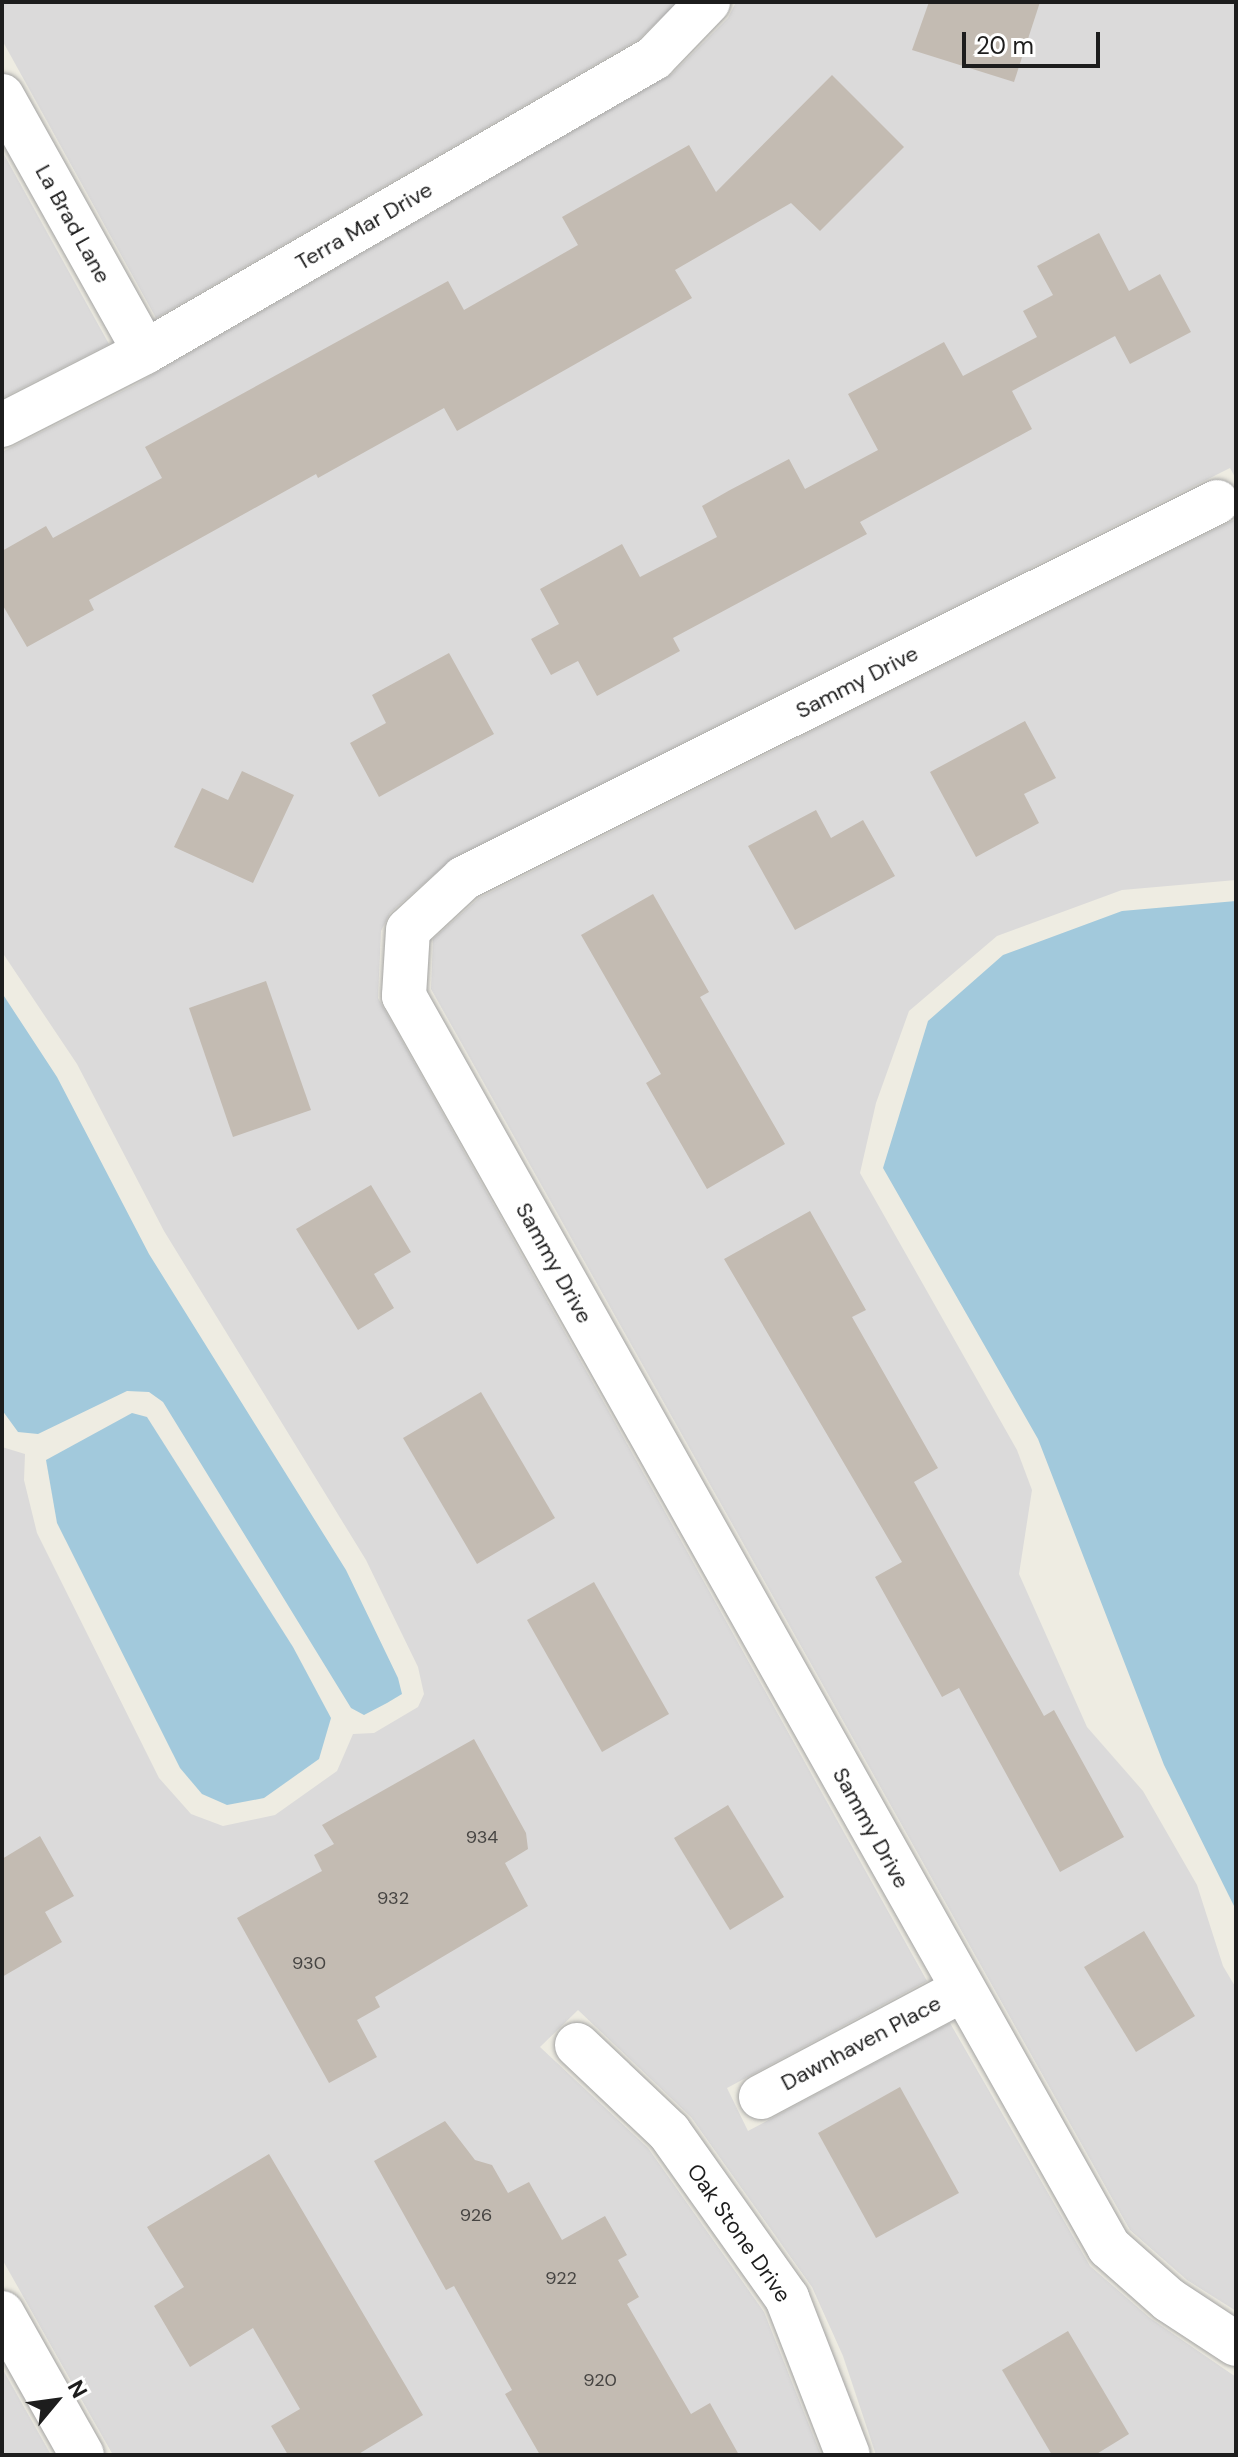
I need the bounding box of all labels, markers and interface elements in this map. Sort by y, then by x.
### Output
scale bar [966,16,1104,66]
text: 20 m [976,30,1034,61]
street label: La Brad Lane [30,160,116,288]
street label: Terra Mar Drive [291,176,437,276]
street label: Sammy Drive [791,640,923,724]
street label: Sammy Drive [510,1198,598,1328]
street label: Sammy Drive [827,1763,915,1893]
house number: 934 [466,1826,498,1848]
house number: 932 [377,1887,409,1909]
house number: 930 [292,1952,326,1974]
street label: Dawnhaven Place [777,1990,945,2096]
street label: Oak Stone Drive [681,2159,797,2307]
house number: 926 [460,2204,492,2226]
house number: 922 [545,2267,577,2289]
north arrow [16,2361,96,2441]
house number: 920 [583,2369,617,2391]
text: N [61,2375,94,2403]

